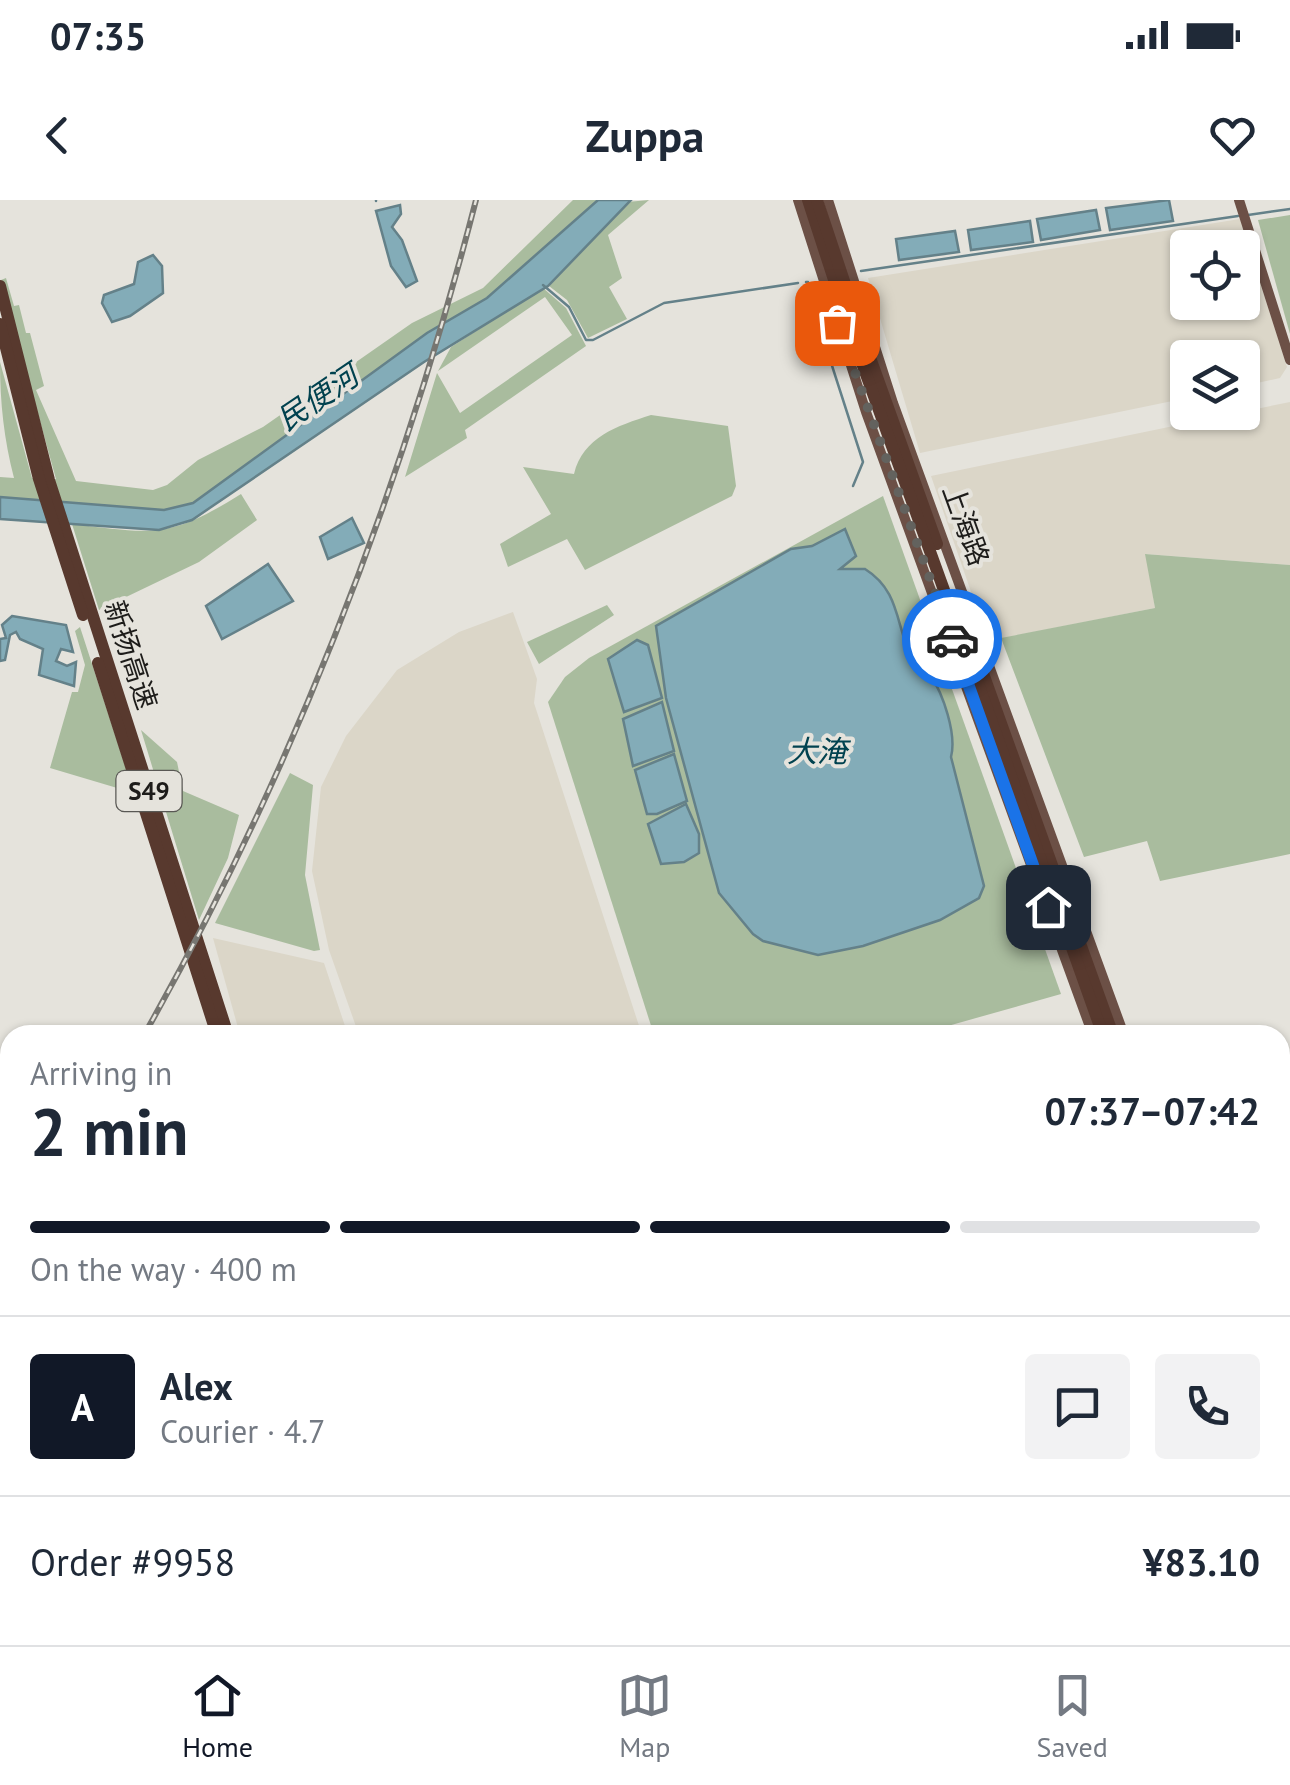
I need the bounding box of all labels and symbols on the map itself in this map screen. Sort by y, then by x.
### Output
pin [795,281,880,366]
water label: 民便河 [269,353,370,438]
street label: 上海路 [935,479,998,571]
courier [902,589,1002,689]
street label: 新扬高速 [97,596,166,714]
water label: 大淹 [787,731,852,770]
road number: S49 [116,771,182,811]
pin [1006,865,1091,950]

